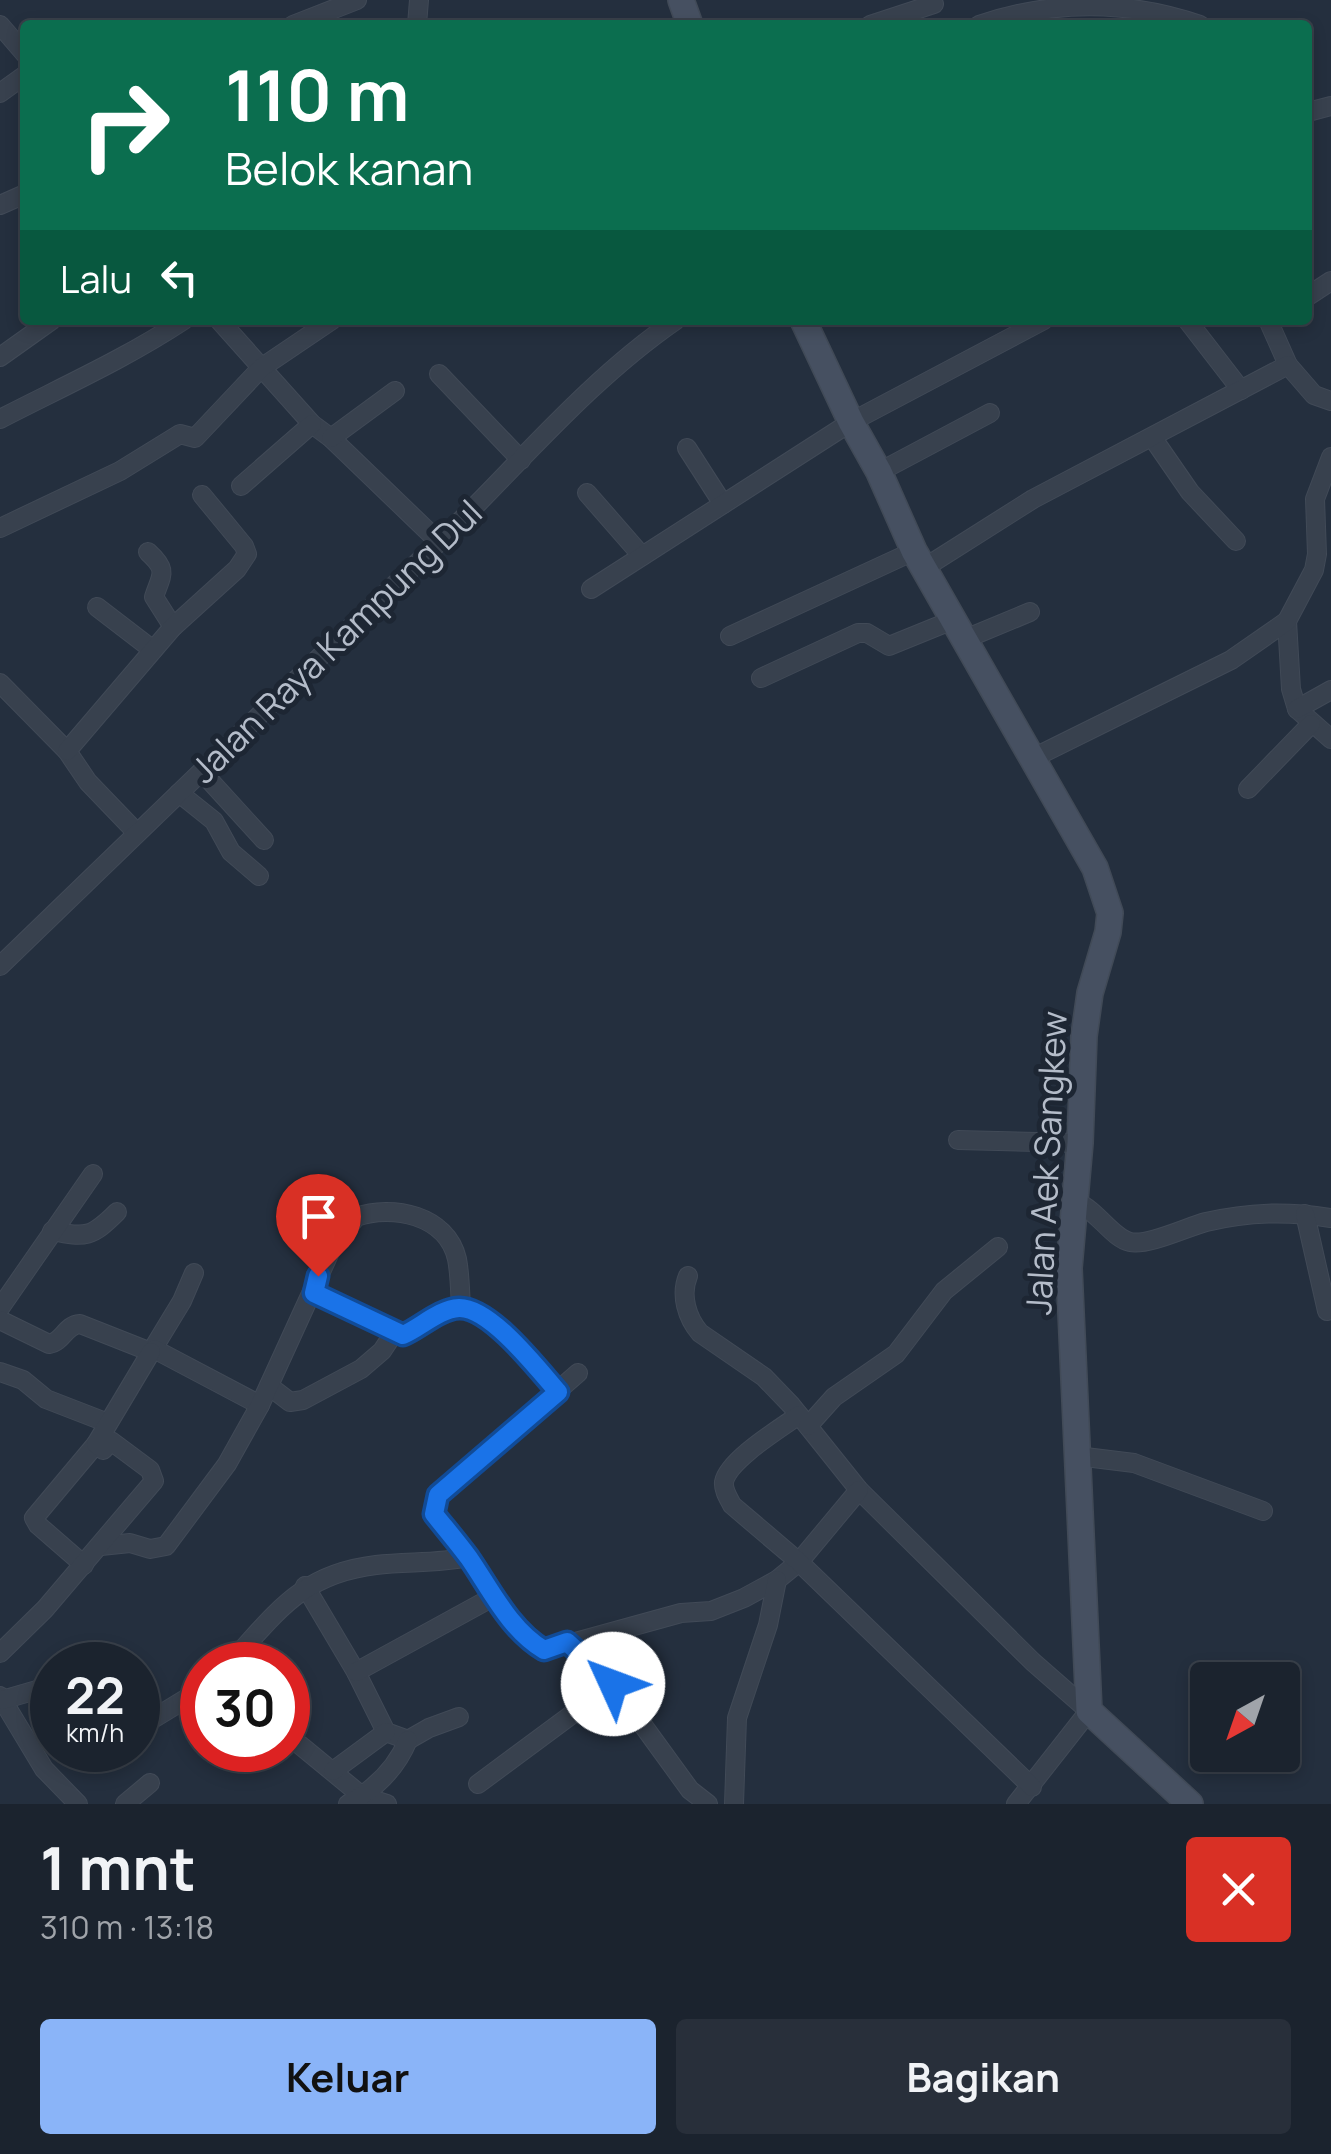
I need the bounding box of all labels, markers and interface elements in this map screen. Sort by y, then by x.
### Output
text: 110 m [225,46,409,142]
icon: right [60,60,190,190]
text: Belok kanan [225,137,473,199]
icon: left [152,250,207,305]
text: Lalu [60,252,132,304]
street label: Jalan Raya Kampung Dul [180,489,492,793]
street label: Jalan Aek Sangkew [1014,1010,1078,1316]
pin [276,1174,361,1277]
icon: arrive [291,1189,346,1244]
position arrow [561,1632,665,1736]
speed limit sign: 30 [180,1642,310,1772]
text: 22 [65,1661,125,1729]
north arrow [1190,1662,1300,1772]
map controls [1190,1662,1300,1772]
text: km/h [66,1715,124,1750]
text: 1 mnt [40,1826,196,1908]
button: close [1186,1837,1291,1942]
text: 310 m · 13:18 [40,1905,214,1949]
button: Keluar [40,2019,656,2134]
button: Bagikan [676,2019,1291,2134]

